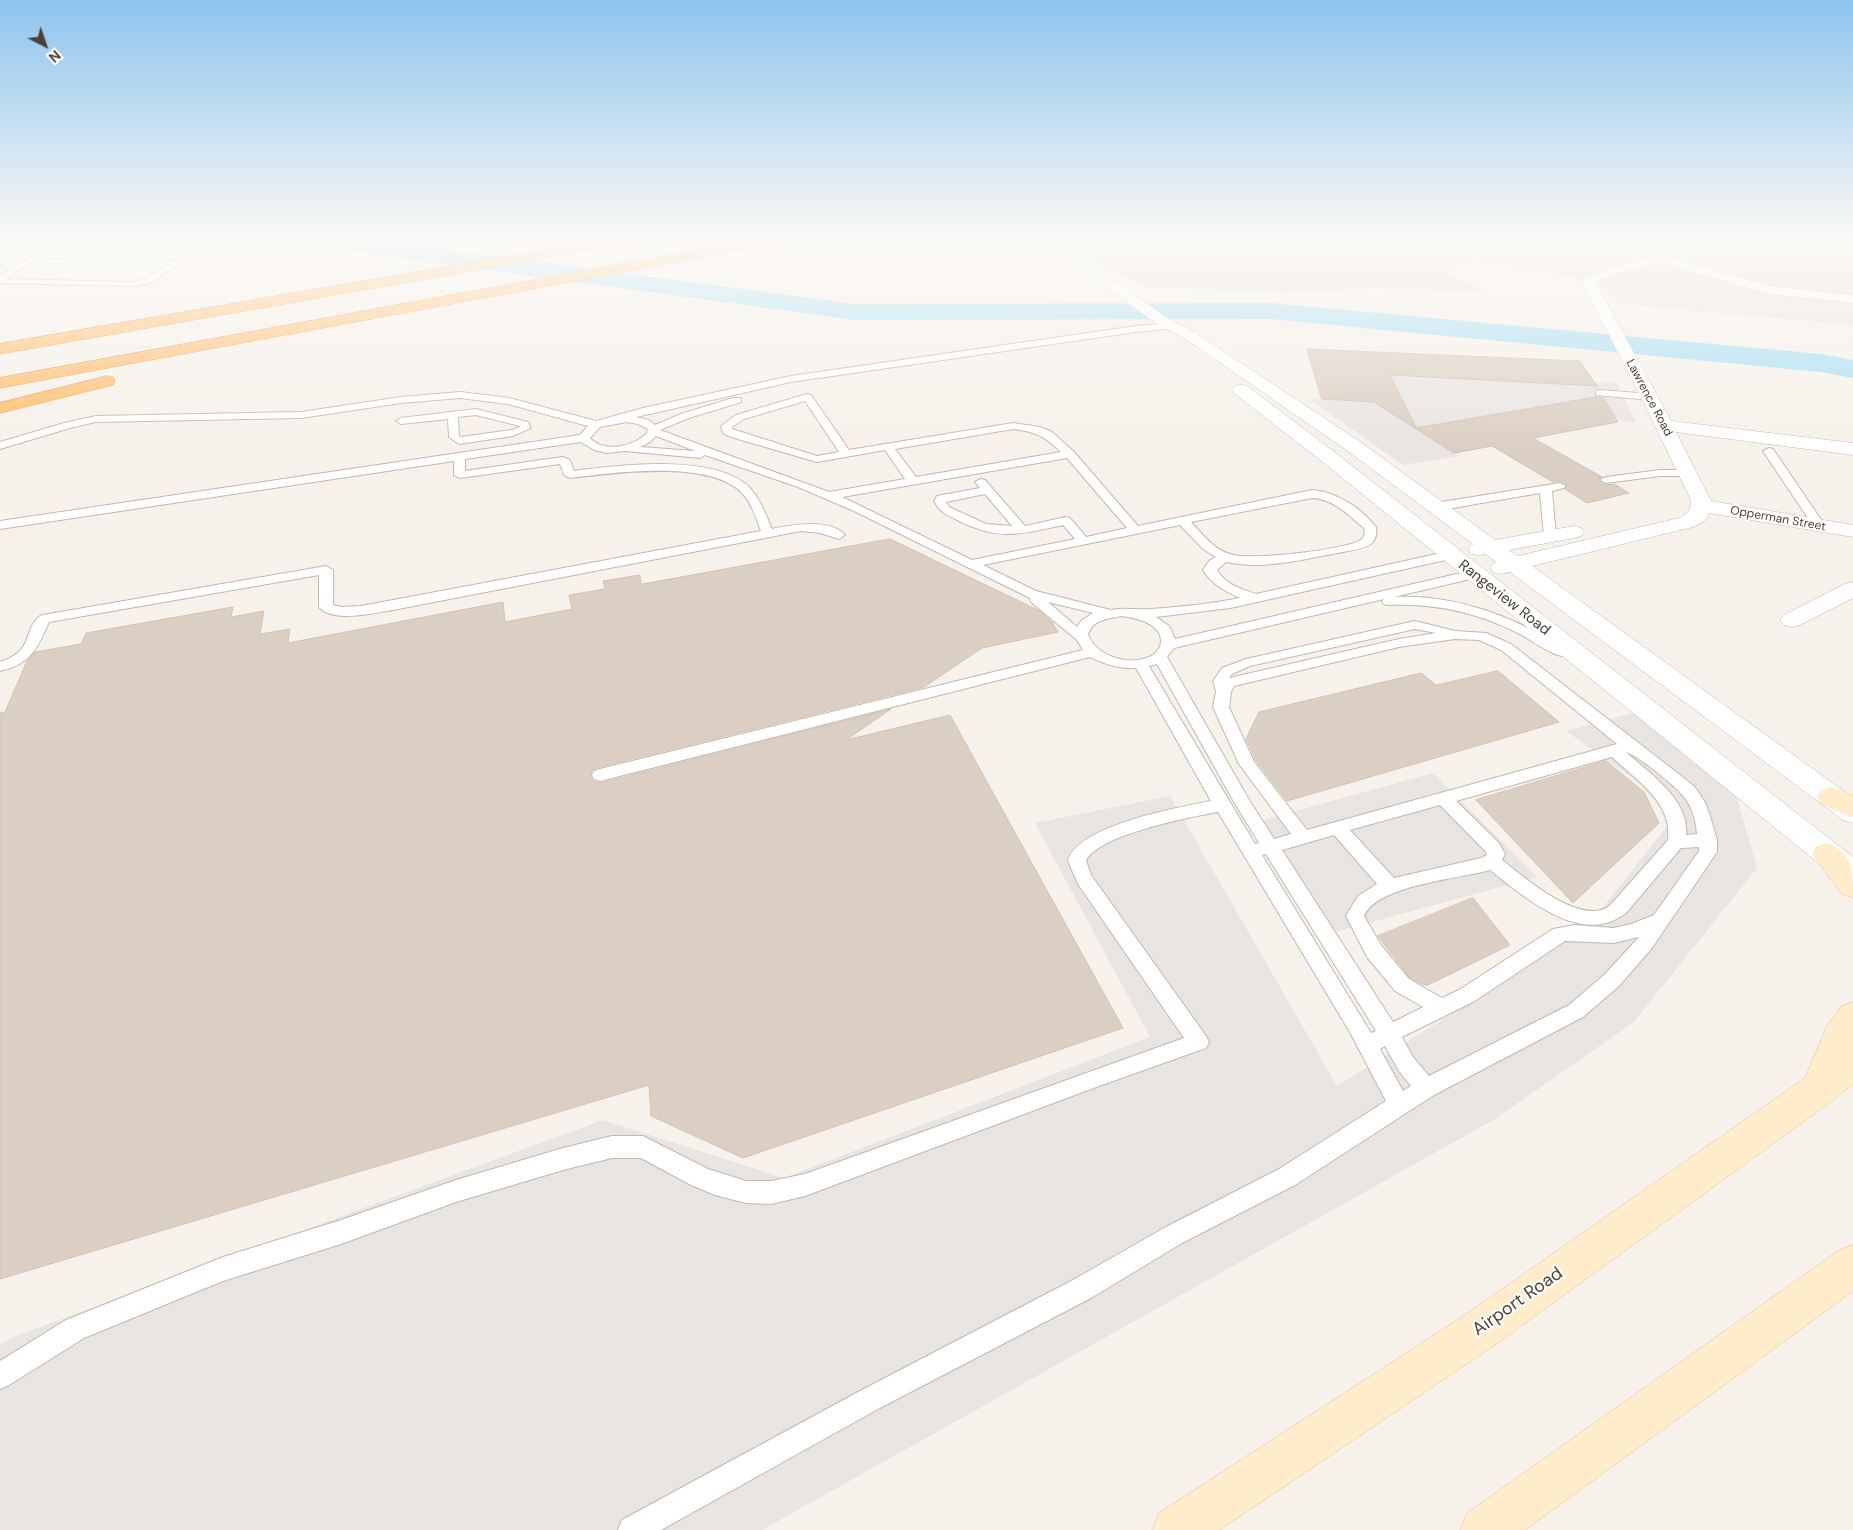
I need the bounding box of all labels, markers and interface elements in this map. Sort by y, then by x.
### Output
north arrow [20,20,70,70]
text: N [45,46,65,66]
street label: Lawrence Road [1623,357,1675,439]
street label: Opperman Street [1729,503,1827,535]
street label: Rangeview Road [1454,556,1554,640]
street label: Airport Road [1469,1263,1567,1341]

